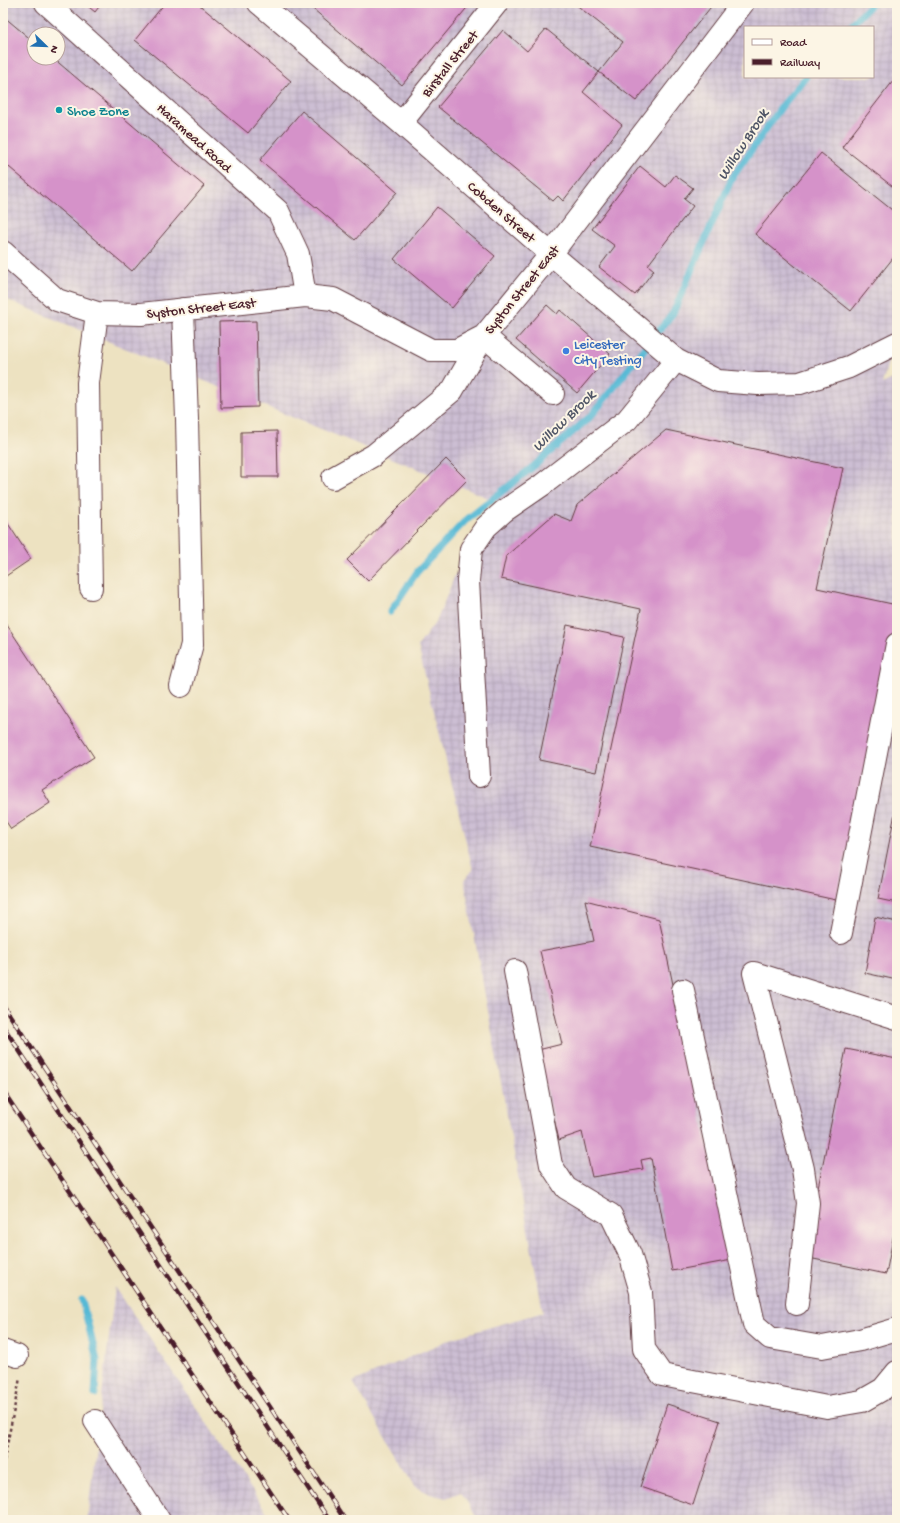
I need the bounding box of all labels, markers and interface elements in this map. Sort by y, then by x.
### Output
north arrow [26,26,66,66]
legend [744,26,874,78]
street label: Birstall Street [418,27,484,102]
text: Road [780,37,807,51]
text: N [46,43,60,55]
text: Railway [780,57,820,71]
street label: Haramead Road [152,101,236,178]
place label: Shoe Zone [67,104,130,121]
marker: Shoe Zone [54,105,64,115]
water label: Willow Brook [714,105,774,184]
street label: Cobden Street [463,179,539,248]
street label: Syston Street East [482,242,565,338]
street label: Syston Street East [146,295,258,324]
place label: Leicester City Testing [574,337,642,370]
marker: Leicester City Testing [561,346,571,356]
water label: Willow Brook [529,386,601,456]

